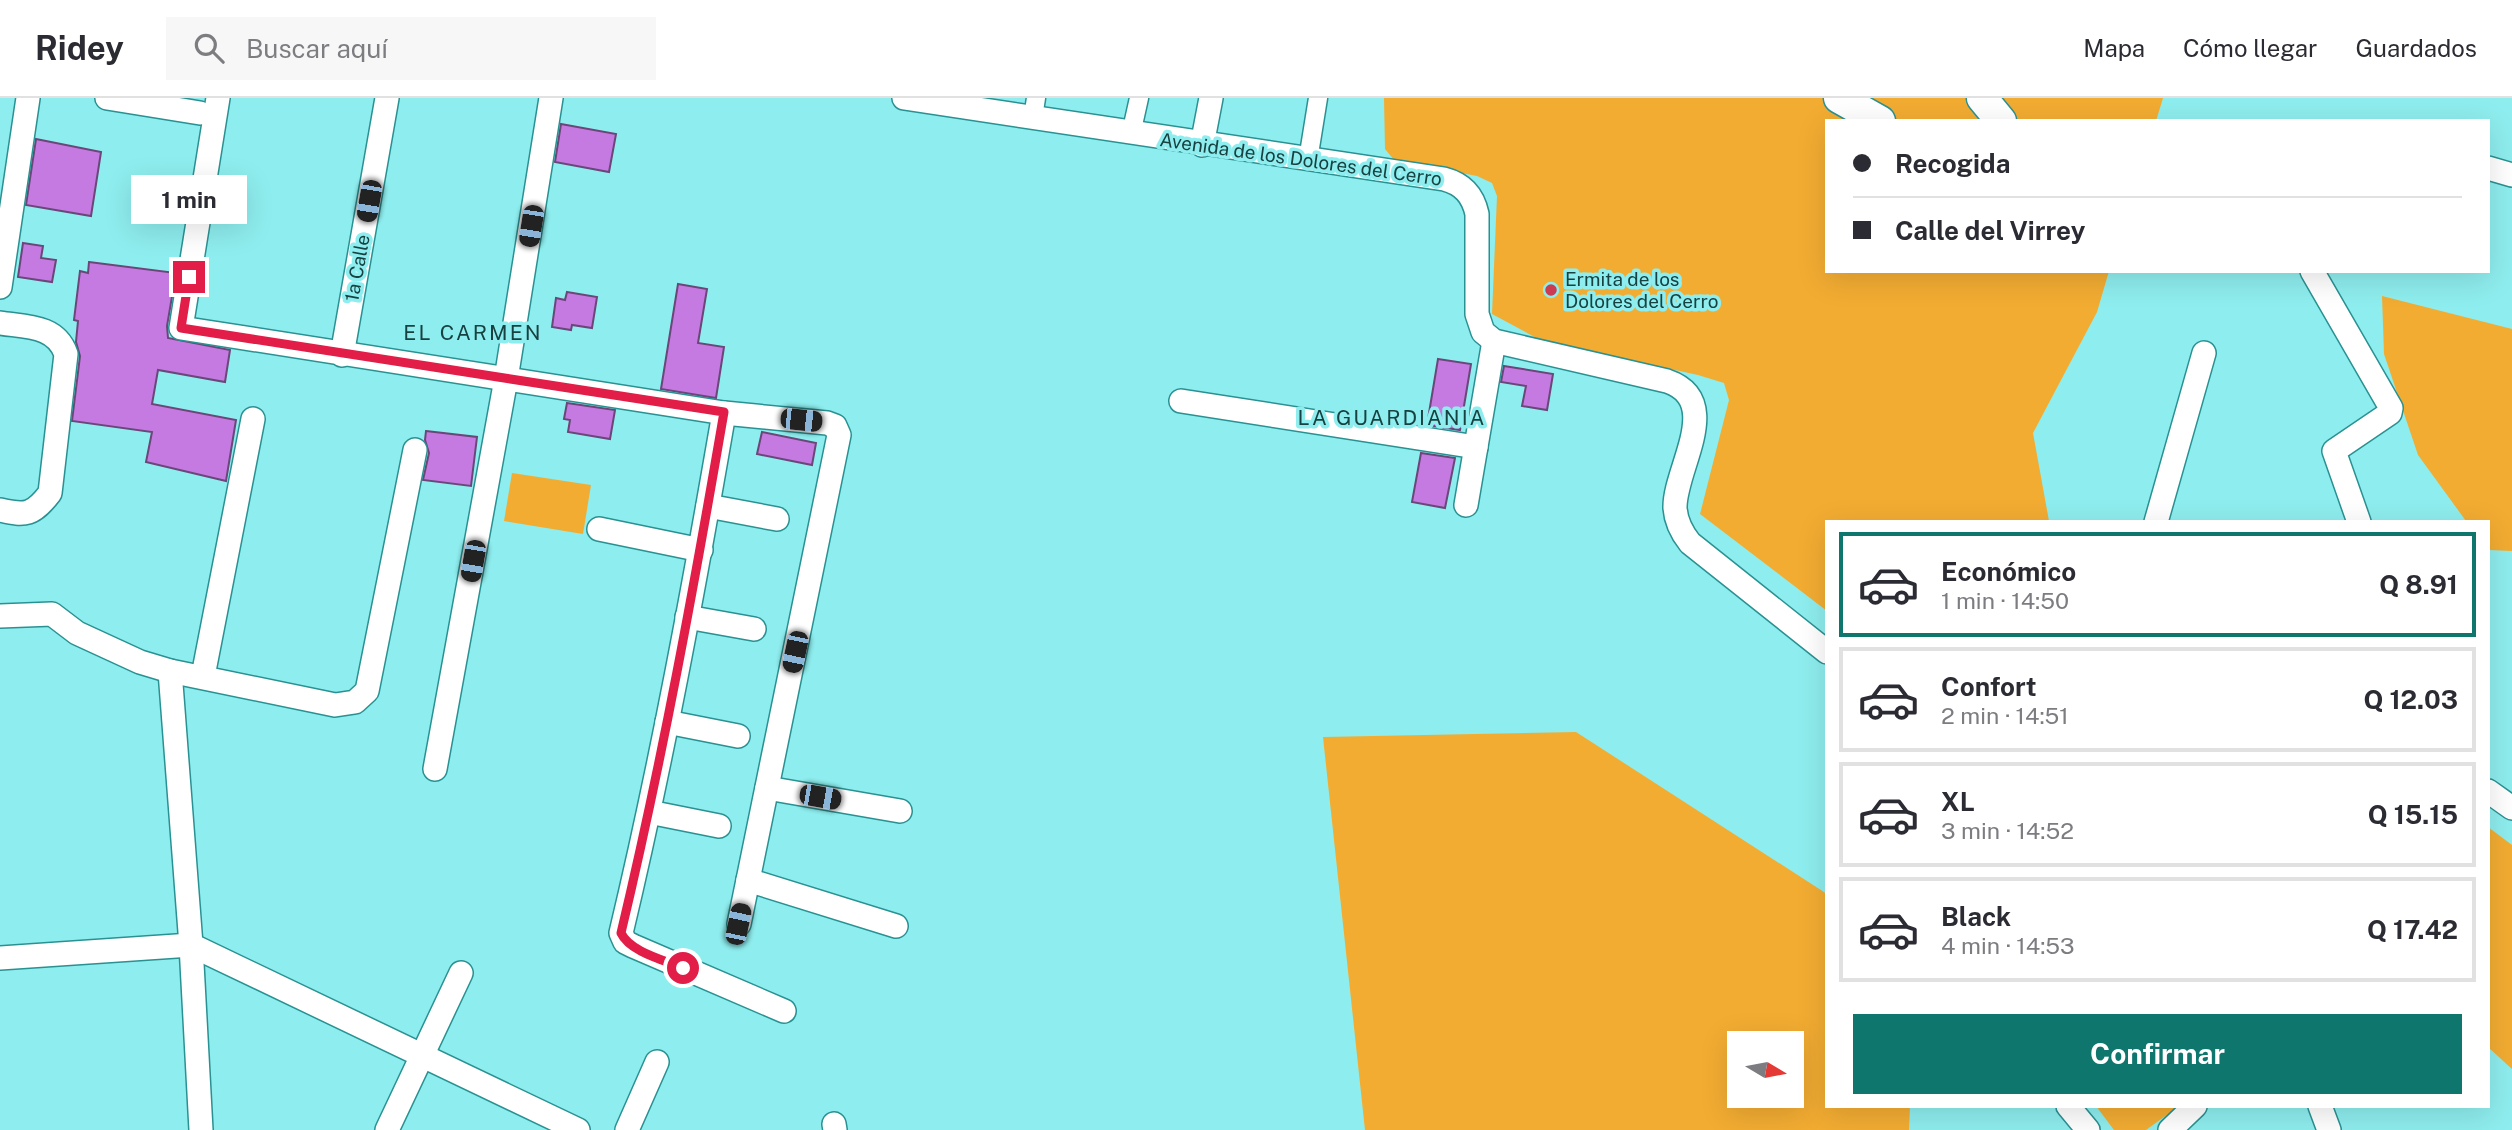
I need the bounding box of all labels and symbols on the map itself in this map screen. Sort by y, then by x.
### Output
street label: Avenida de los Dolores del Cerro [1159,128,1443,190]
callout: 1 min [131,176,247,225]
car [356,178,383,224]
car [518,204,545,248]
street label: 1a Calle [340,233,374,303]
route end [173,261,205,293]
place label: Ermita de los Dolores del Cerro [1565,268,1719,312]
marker: Ermita de los Dolores del Cerro [1543,282,1559,298]
district label: EL CARMEN [403,320,543,345]
district label: LA GUARDIANIA [1297,405,1487,430]
car [780,407,823,433]
car [460,538,487,584]
car [781,629,810,675]
car [798,783,843,811]
car [724,901,753,947]
route start [667,952,699,984]
north arrow [1727,1031,1804,1108]

